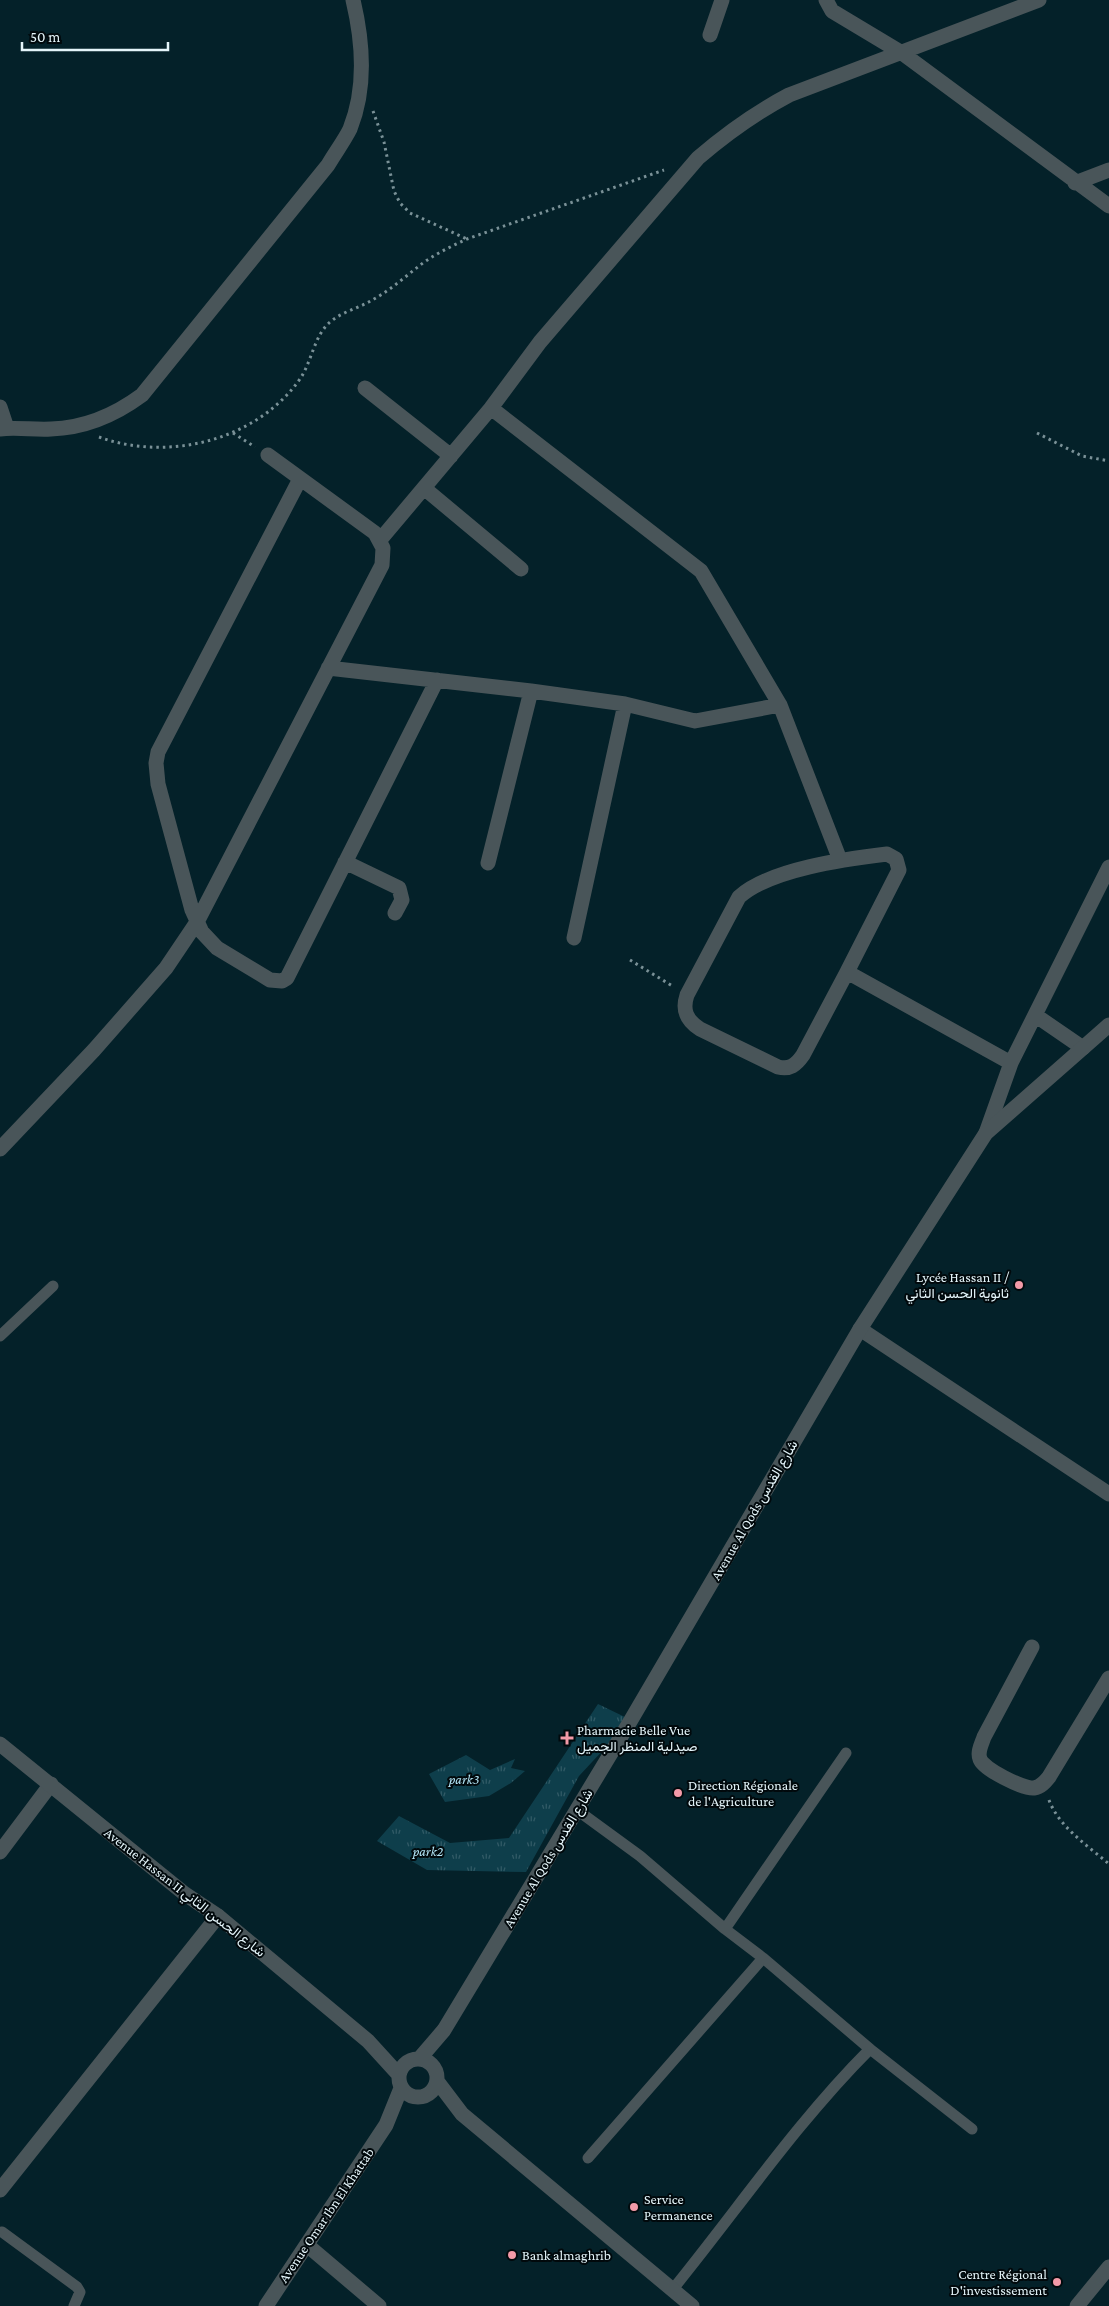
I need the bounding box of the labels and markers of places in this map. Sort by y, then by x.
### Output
place label: Lycée Hassan II / ثانوية الحسن الثاني [905,1269,1010,1305]
marker: Lycée Hassan II / ثانوية الحسن الثاني [1013,1279,1025,1291]
place label: Pharmacie Belle Vue صيدلية المنظر الجميل [577,1722,698,1755]
marker: Pharmacie Belle Vue صيدلية المنظر الجميل [561,1732,573,1744]
place label: Direction Régionale de l'Agriculture [688,1777,798,1809]
marker: Direction Régionale de l'Agriculture [672,1787,684,1799]
place label: Service Permanence [644,2191,713,2223]
marker: Service Permanence [628,2201,640,2213]
place label: Bank almaghrib [522,2247,611,2263]
marker: Bank almaghrib [506,2249,518,2261]
place label: Centre Régional D'investissement [950,2266,1047,2298]
marker: Centre Régional D'investissement [1051,2276,1063,2288]

